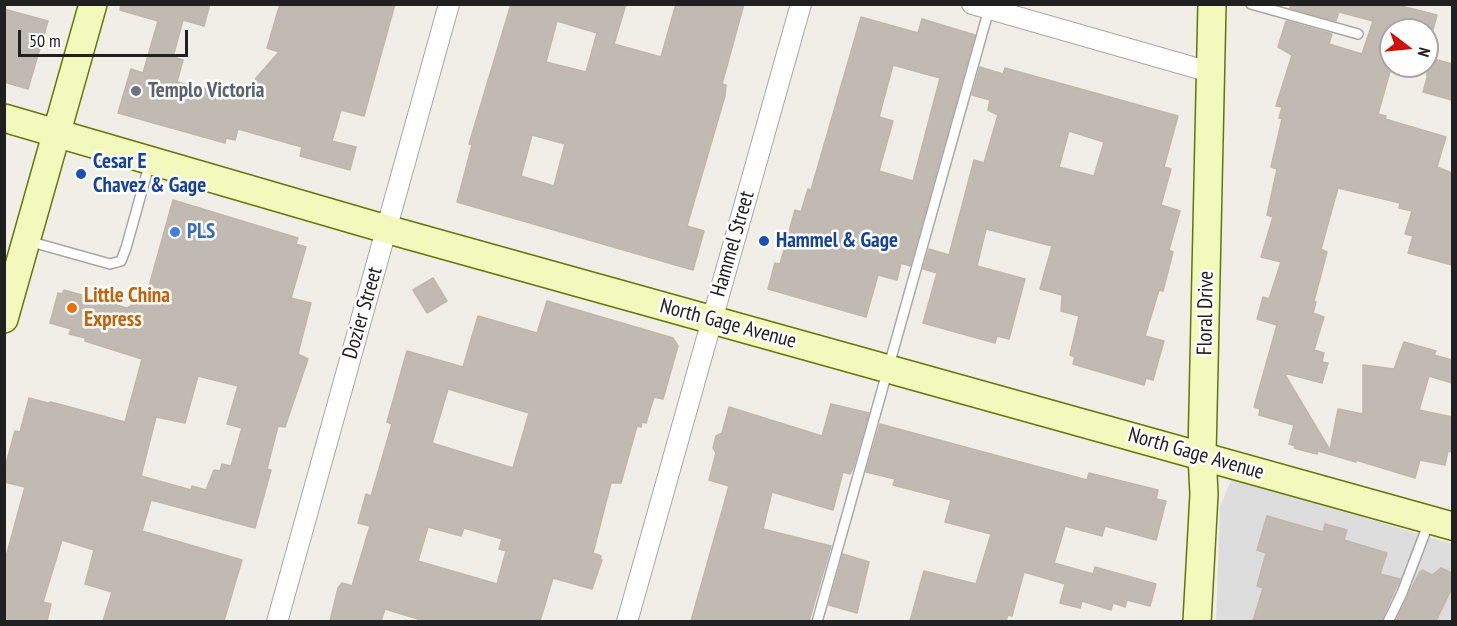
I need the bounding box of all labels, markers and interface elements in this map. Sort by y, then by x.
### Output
scale bar [21,18,190,56]
north arrow [1379,18,1439,78]
text: 50 m [29,29,61,52]
text: N [1414,45,1435,59]
place label: Templo Victoria [148,78,264,104]
marker: Templo Victoria [129,84,143,98]
place label: Cesar E Chavez & Gage [93,149,206,199]
marker: Cesar E Chavez & Gage [74,167,88,181]
street label: Hammel Street [706,188,760,300]
place label: PLS [187,219,215,245]
marker: PLS [168,225,182,239]
place label: Hammel & Gage [776,228,898,254]
marker: Hammel & Gage [757,234,771,248]
street label: Dozier Street [338,264,388,362]
street label: Floral Drive [1193,271,1219,355]
place label: Little China Express [84,283,170,333]
street label: North Gage Avenue [657,294,799,354]
marker: Little China Express [65,301,79,315]
street label: North Gage Avenue [1125,423,1267,485]

